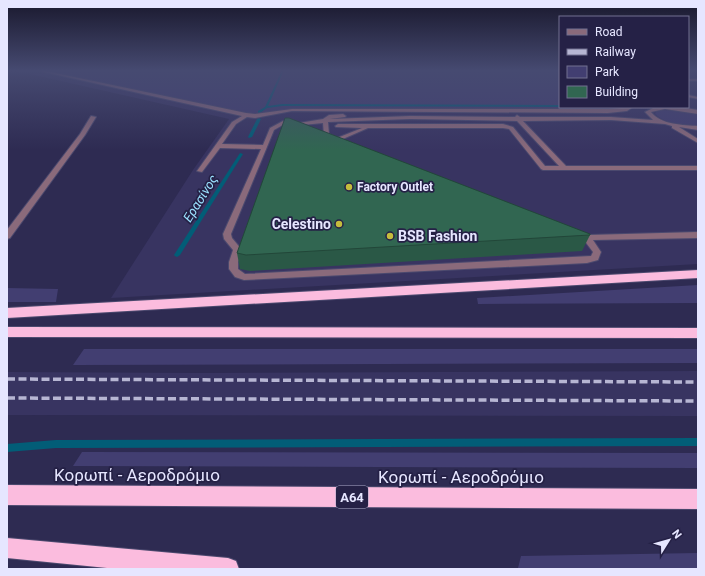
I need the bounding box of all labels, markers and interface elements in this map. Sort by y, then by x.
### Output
legend [559,16,689,108]
text: Road [595,25,623,39]
text: Railway [595,45,636,59]
text: Park [595,65,620,79]
text: Building [595,85,638,99]
water label: Ερασίνος [180,172,221,225]
place label: Factory Outlet [357,180,433,194]
marker: Factory Outlet [344,182,354,192]
place label: Celestino [272,216,331,232]
marker: Celestino [334,219,344,229]
place label: BSB Fashion [398,228,478,244]
marker: BSB Fashion [385,231,395,241]
street label: Κορωπί - Αεροδρόμιο [54,465,220,485]
street label: Κορωπί - Αεροδρόμιο [378,467,544,487]
road number: Α64 [336,486,368,508]
north arrow [649,520,689,560]
text: N [669,527,684,541]

